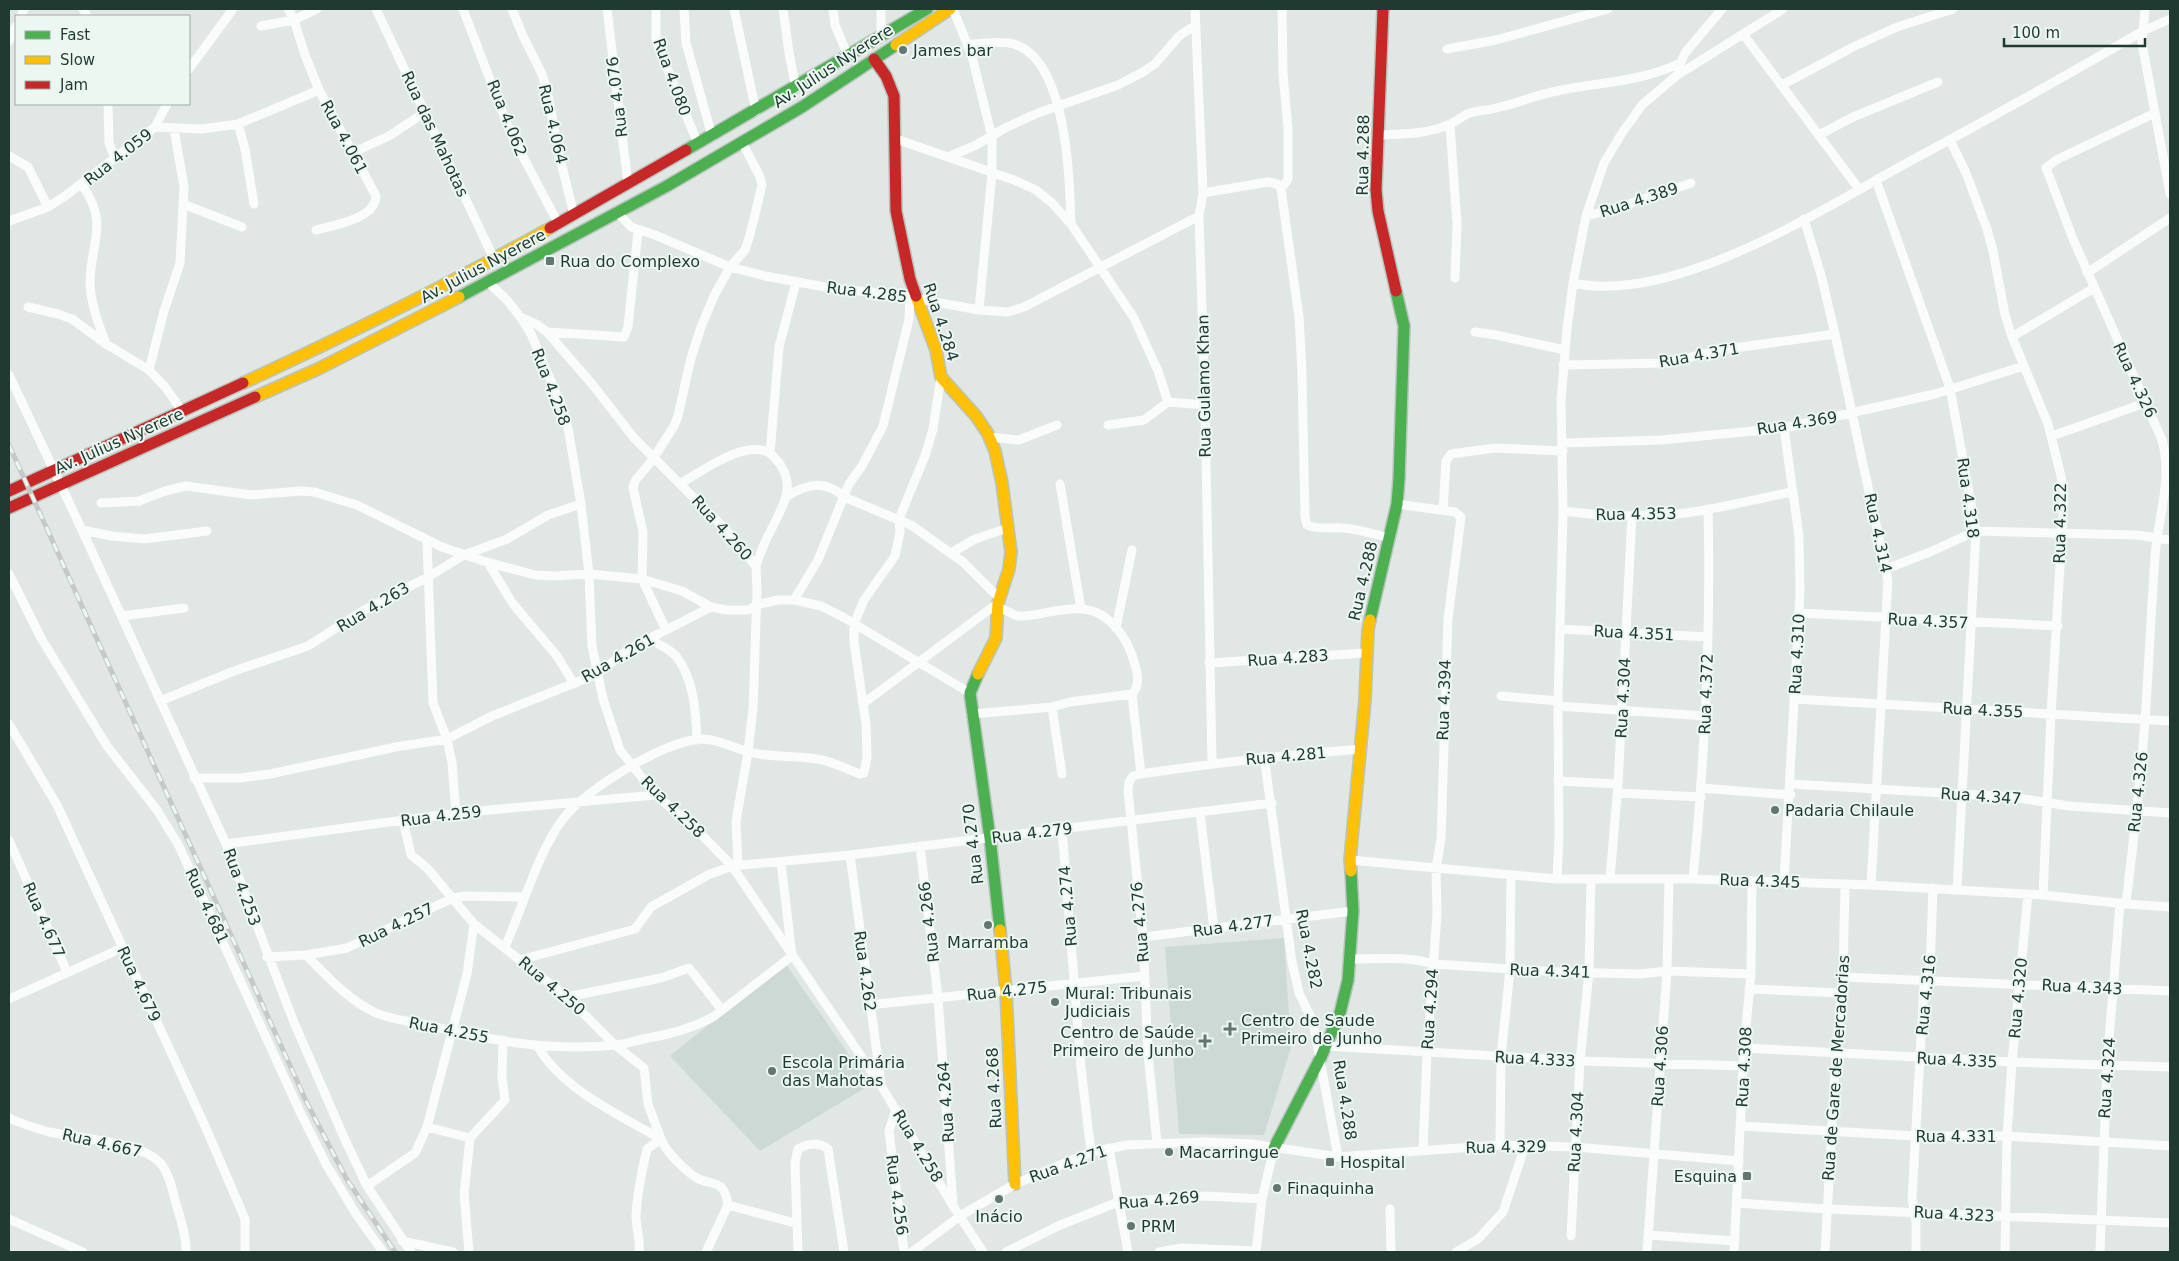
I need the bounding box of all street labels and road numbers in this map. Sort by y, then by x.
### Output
street label: Av. Julius Nyerere [769,20,897,112]
street label: Rua 4.080 [649,36,695,118]
street label: Rua 4.076 [603,56,631,138]
street label: Rua das Mahotas [397,68,473,200]
street label: Rua 4.062 [483,77,531,159]
street label: Rua 4.064 [535,82,571,166]
street label: Rua 4.061 [317,97,371,177]
street label: Rua 4.288 [1353,114,1373,196]
street label: Rua 4.059 [80,125,156,189]
street label: Rua 4.389 [1597,178,1681,222]
street label: Av. Julius Nyerere [417,225,549,307]
street label: Rua 4.285 [826,278,908,306]
street label: Rua 4.284 [919,280,963,364]
street label: Rua Gulamo Khan [1193,314,1215,458]
street label: Rua 4.371 [1657,339,1741,371]
street label: Rua 4.326 [2109,339,2161,421]
street label: Rua 4.258 [528,346,574,428]
street label: Av. Julius Nyerere [52,404,186,478]
street label: Rua 4.369 [1755,407,1839,439]
street label: Rua 4.318 [1953,456,1983,540]
street label: Rua 4.322 [2050,482,2070,564]
street label: Rua 4.260 [688,491,756,565]
street label: Rua 4.314 [1860,491,1896,575]
street label: Rua 4.353 [1595,504,1677,524]
street label: Rua 4.288 [1345,539,1381,623]
street label: Rua 4.263 [333,578,413,636]
street label: Rua 4.357 [1887,609,1969,633]
street label: Rua 4.310 [1785,613,1809,695]
street label: Rua 4.351 [1593,621,1675,645]
street label: Rua 4.261 [578,629,658,687]
street label: Rua 4.283 [1247,646,1329,670]
street label: Rua 4.372 [1695,653,1717,735]
street label: Rua 4.304 [1611,657,1635,739]
street label: Rua 4.394 [1433,659,1455,741]
street label: Rua 4.355 [1942,698,2024,722]
street label: Rua 4.281 [1245,743,1327,769]
street label: Rua 4.326 [2124,751,2152,833]
street label: Rua 4.258 [637,772,709,842]
street label: Rua 4.347 [1940,784,2022,808]
street label: Rua 4.259 [400,802,482,830]
street label: Rua 4.270 [959,803,987,885]
street label: Rua 4.279 [991,819,1073,847]
street label: Rua 4.253 [219,846,265,928]
street label: Rua 4.681 [181,865,233,947]
street label: Rua 4.274 [1055,865,1081,947]
street label: Rua 4.345 [1719,870,1801,892]
street label: Rua 4.677 [19,879,69,961]
street label: Rua 4.266 [915,881,943,963]
street label: Rua 4.276 [1127,881,1153,963]
street label: Rua 4.257 [355,899,437,951]
street label: Rua 4.282 [1292,907,1326,991]
street label: Rua 4.277 [1191,911,1275,941]
street label: Rua 4.262 [850,929,880,1013]
street label: Rua 4.679 [113,943,165,1025]
street label: Rua 4.250 [515,953,589,1019]
street label: Rua de Gare de Mercadorias [1819,954,1853,1182]
street label: Rua 4.316 [1912,954,1940,1036]
street label: Rua 4.320 [2005,957,2031,1039]
street label: Rua 4.341 [1509,960,1591,982]
street label: Rua 4.294 [1418,968,1442,1050]
street label: Rua 4.343 [2041,975,2123,999]
street label: Rua 4.275 [966,977,1048,1005]
street label: Rua 4.255 [407,1013,491,1047]
street label: Rua 4.306 [1648,1025,1672,1107]
street label: Rua 4.308 [1732,1026,1756,1108]
street label: Rua 4.324 [2095,1037,2119,1119]
street label: Rua 4.268 [982,1047,1006,1129]
street label: Rua 4.333 [1494,1047,1576,1071]
street label: Rua 4.335 [1916,1048,1998,1072]
street label: Rua 4.288 [1329,1058,1361,1142]
street label: Rua 4.264 [934,1061,958,1143]
street label: Rua 4.304 [1564,1091,1588,1173]
street label: Rua 4.258 [889,1106,947,1186]
street label: Rua 4.667 [60,1125,144,1161]
street label: Rua 4.331 [1915,1127,1997,1146]
street label: Rua 4.329 [1465,1137,1547,1157]
street label: Rua 4.271 [1027,1141,1109,1187]
street label: Rua 4.256 [882,1153,912,1237]
street label: Rua 4.269 [1118,1187,1200,1213]
street label: Rua 4.323 [1913,1202,1995,1226]

